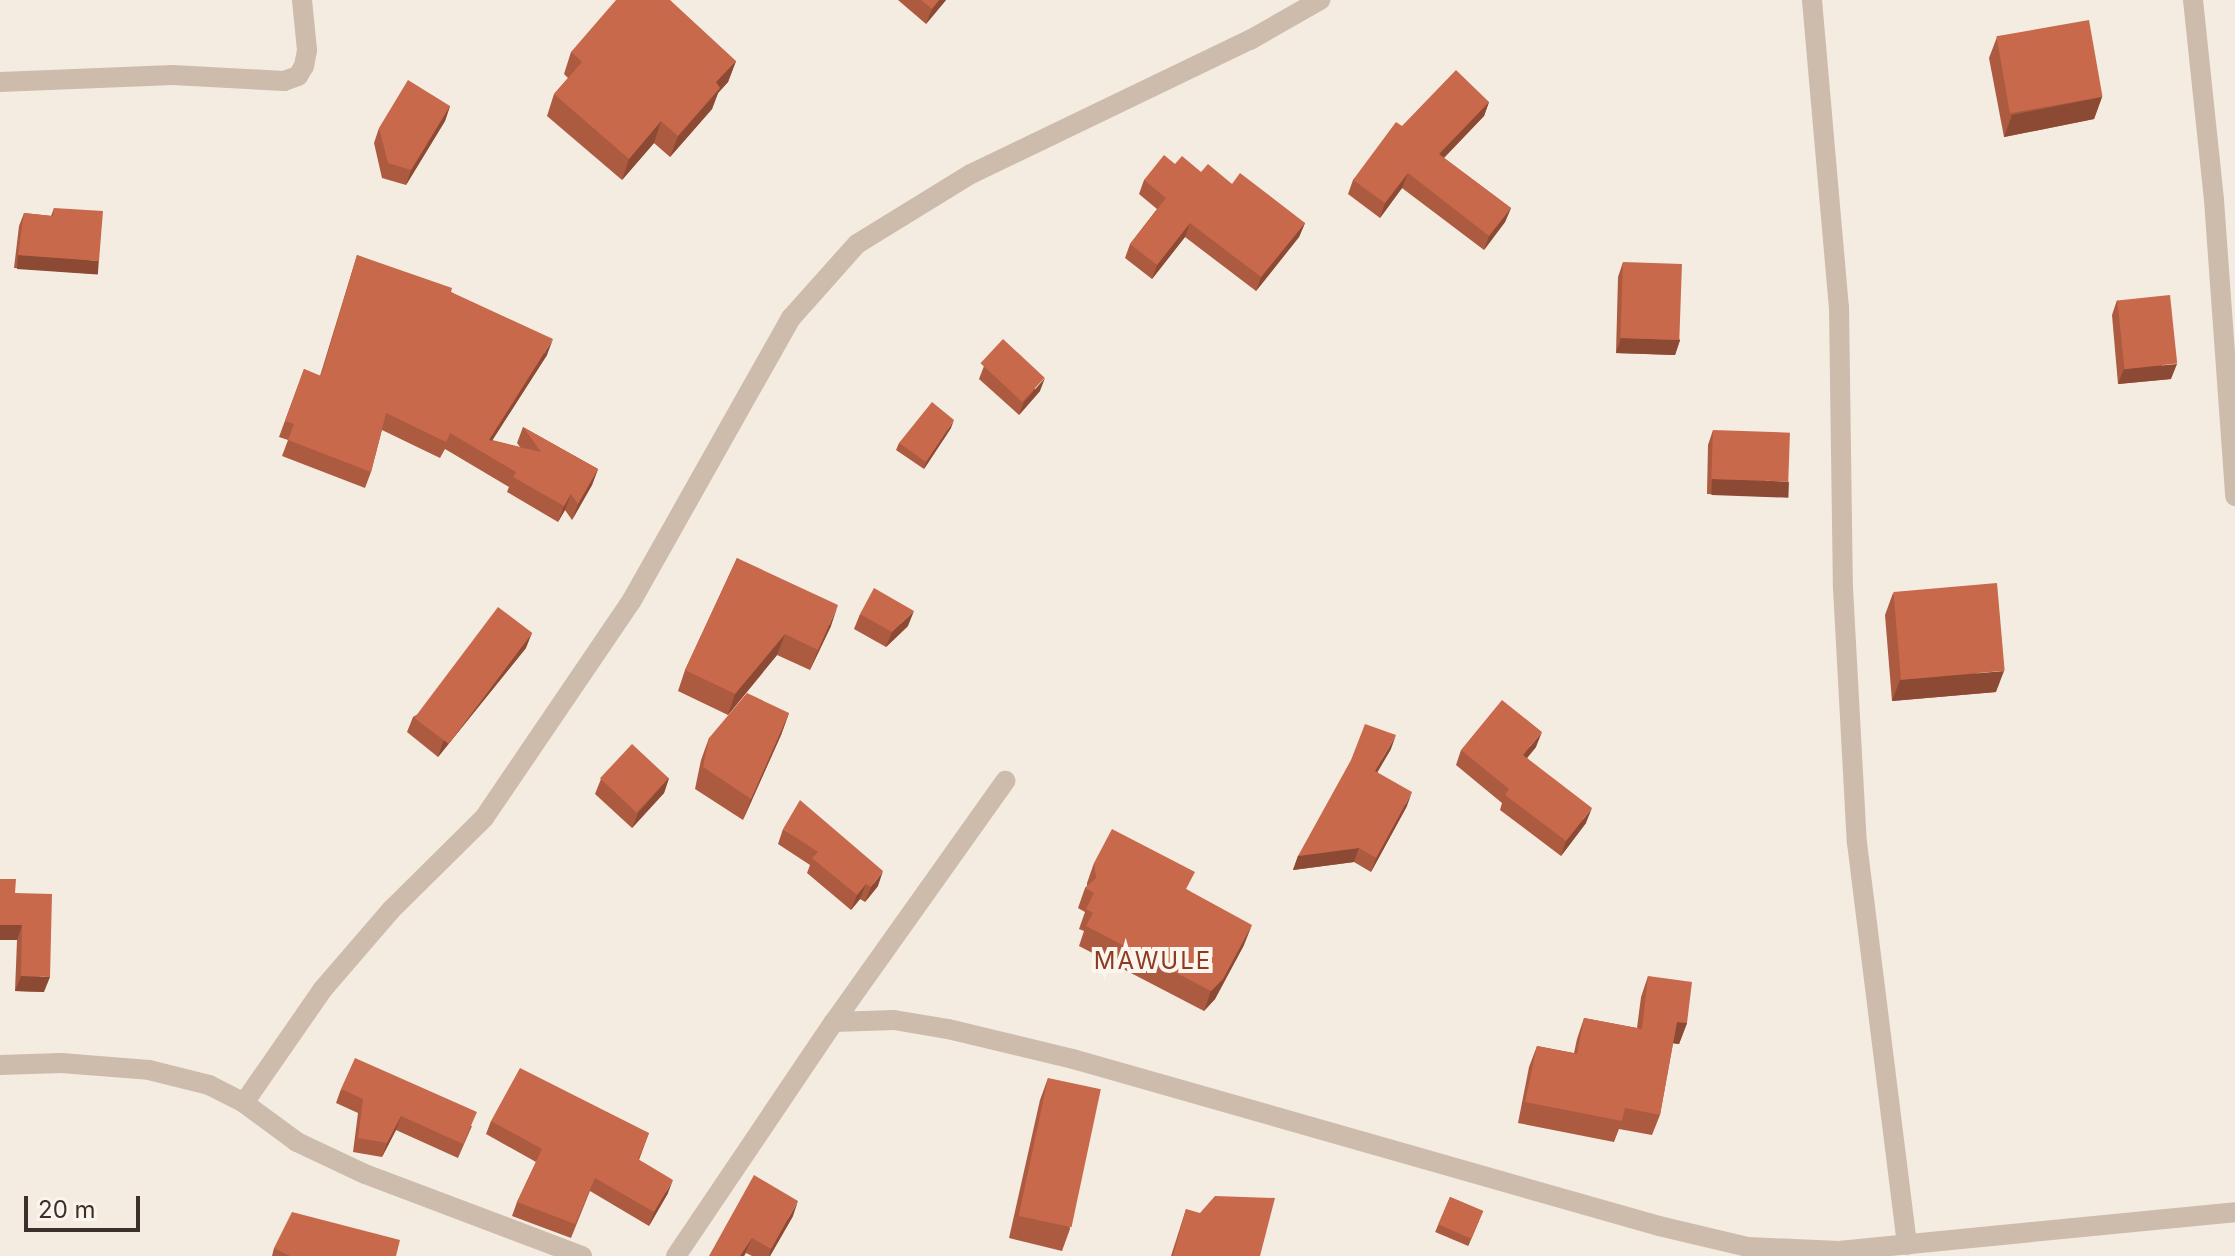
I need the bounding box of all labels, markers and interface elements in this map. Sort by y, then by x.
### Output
district label: MAWULE [1094,947,1212,975]
scale bar [28,1180,144,1230]
text: 20 m [38,1195,96,1224]

